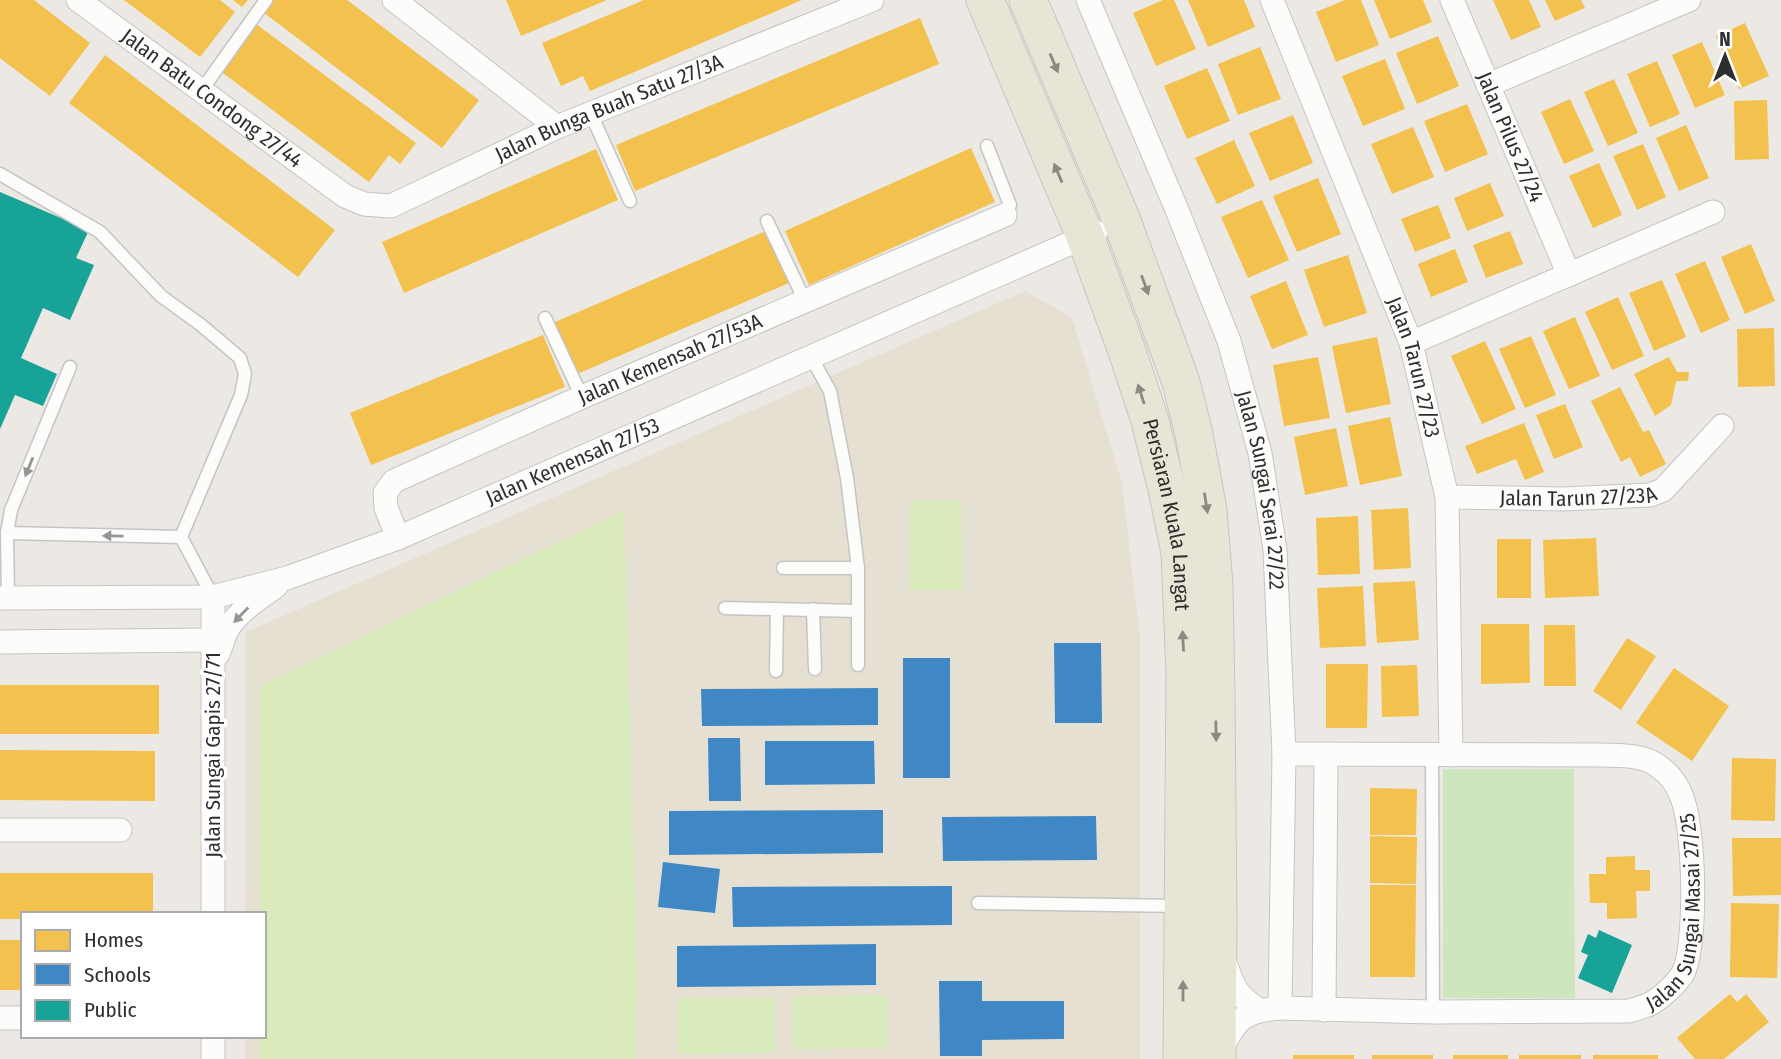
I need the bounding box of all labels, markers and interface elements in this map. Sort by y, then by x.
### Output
north arrow [1690,21,1760,91]
street label: Jalan Batu Condong 27/44 [116,23,308,173]
text: N [1719,28,1731,51]
street label: Jalan Bunga Buah Satu 27/3A [491,49,727,168]
one-way arrow [1048,53,1060,73]
street label: Jalan Pilus 27/24 [1471,68,1550,206]
one-way arrow [1052,163,1063,184]
one-way arrow [1140,275,1151,296]
street label: Jalan Tarun 27/23 [1381,293,1446,440]
street label: Jalan Kemensah 27/53A [574,308,766,410]
one-way arrow [1135,383,1146,404]
street label: Jalan Sungai Serai 27/22 [1230,387,1290,590]
street label: Jalan Kemensah 27/53 [482,412,663,511]
street label: Persiaran Kuala Langat [1137,416,1195,611]
one-way arrow [24,456,35,477]
street label: Jalan Tarun 27/23A [1500,481,1660,512]
one-way arrow [1201,492,1212,514]
one-way arrow [101,531,123,542]
one-way arrow [233,606,249,623]
one-way arrow [1178,630,1189,652]
street label: Jalan Sungai Gapis 27/71 [200,652,226,858]
one-way arrow [1210,720,1222,742]
street label: Jalan Sungai Masai 27/25 [1642,811,1706,1017]
legend [21,912,266,1038]
text: Homes [84,927,143,953]
text: Schools [84,962,151,988]
one-way arrow [1177,980,1189,1002]
text: Public [84,997,136,1023]

